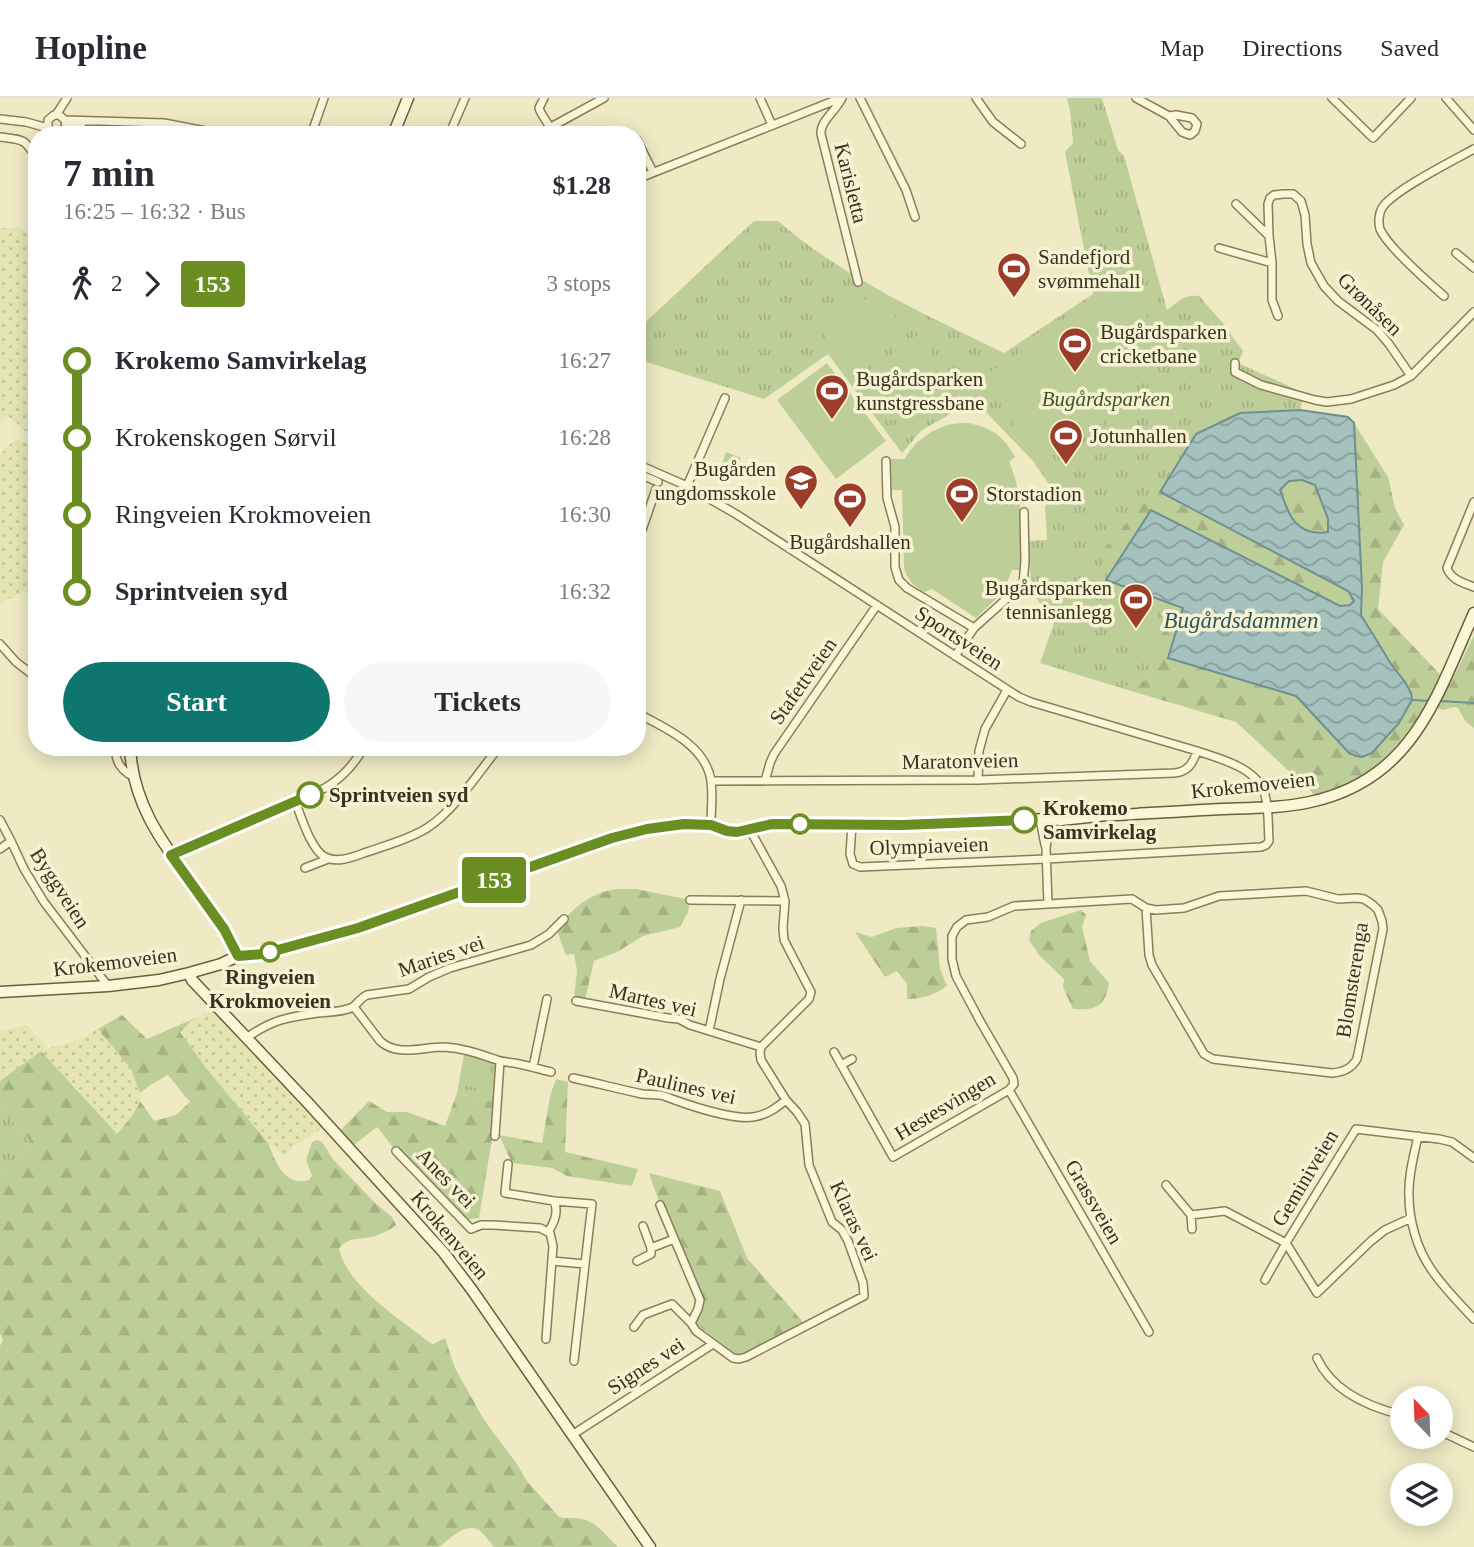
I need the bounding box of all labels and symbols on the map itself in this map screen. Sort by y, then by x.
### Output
street label: Karisletta [829,140,873,226]
place label: Sandefjord svømmehall [1038,245,1141,293]
sports icon: Sandefjord svømmehall [995,250,1033,299]
street label: Grønåsen [1333,267,1408,341]
place label: Bugårdsparken cricketbane [1100,320,1228,368]
sports icon: Bugårdsparken cricketbane [1056,325,1094,374]
place label: Bugårdsparken kunstgressbane [856,367,984,415]
sports icon: Bugårdsparken kunstgressbane [813,372,851,421]
park label: Bugårdsparken [1042,387,1170,411]
sports icon: Jotunhallen [1047,417,1085,466]
place label: Jotunhallen [1090,424,1187,448]
place label: Bugården ungdomsskole [655,457,776,505]
school or university icon: Bugården ungdomsskole [782,462,820,511]
sports icon: Storstadion [943,475,981,524]
sports icon: Bugårdshallen [831,480,869,529]
place label: Storstadion [986,482,1082,506]
place label: Bugårdshallen [789,530,911,554]
place label: Bugårdsparken tennisanlegg [985,576,1112,624]
sports icon: Bugårdsparken tennisanlegg [1117,581,1155,630]
street label: Sportsveien [911,601,1008,675]
water label: Bugårdsdammen [1163,608,1319,633]
street label: Stafettveien [764,633,842,729]
street label: Maratonveien [901,748,1019,774]
street label: Krokemoveien [1190,766,1317,803]
marker: Sprintveien syd [297,782,323,808]
place label: Sprintveien syd [329,783,469,807]
place label: Krokemo Samvirkelag [1043,796,1157,844]
marker: Krokemo Samvirkelag [1011,807,1037,833]
unlabelled marker [790,814,810,834]
street label: Olympiaveien [869,832,989,860]
street label: Byggveien [25,843,95,933]
line badge: 153 [454,857,534,903]
street label: Blomsterenga [1331,920,1373,1039]
street label: Maries vei [395,930,487,982]
street label: Krokemoveien [52,942,179,982]
marker: Ringveien Krokmoveien [260,942,280,962]
place label: Ringveien Krokmoveien [209,965,331,1013]
street label: Martes vei [607,978,699,1022]
street label: Paulines vei [634,1063,739,1109]
street label: Hestesvingen [890,1066,1000,1145]
street label: Geminiveien [1267,1125,1343,1231]
street label: Anes vei [412,1143,480,1213]
street label: Grassveien [1060,1156,1128,1249]
street label: Klaras vei [825,1177,883,1265]
street label: Krokenveien [406,1186,494,1285]
street label: Signes vei [603,1332,689,1400]
north arrow [1390,1386,1452,1449]

